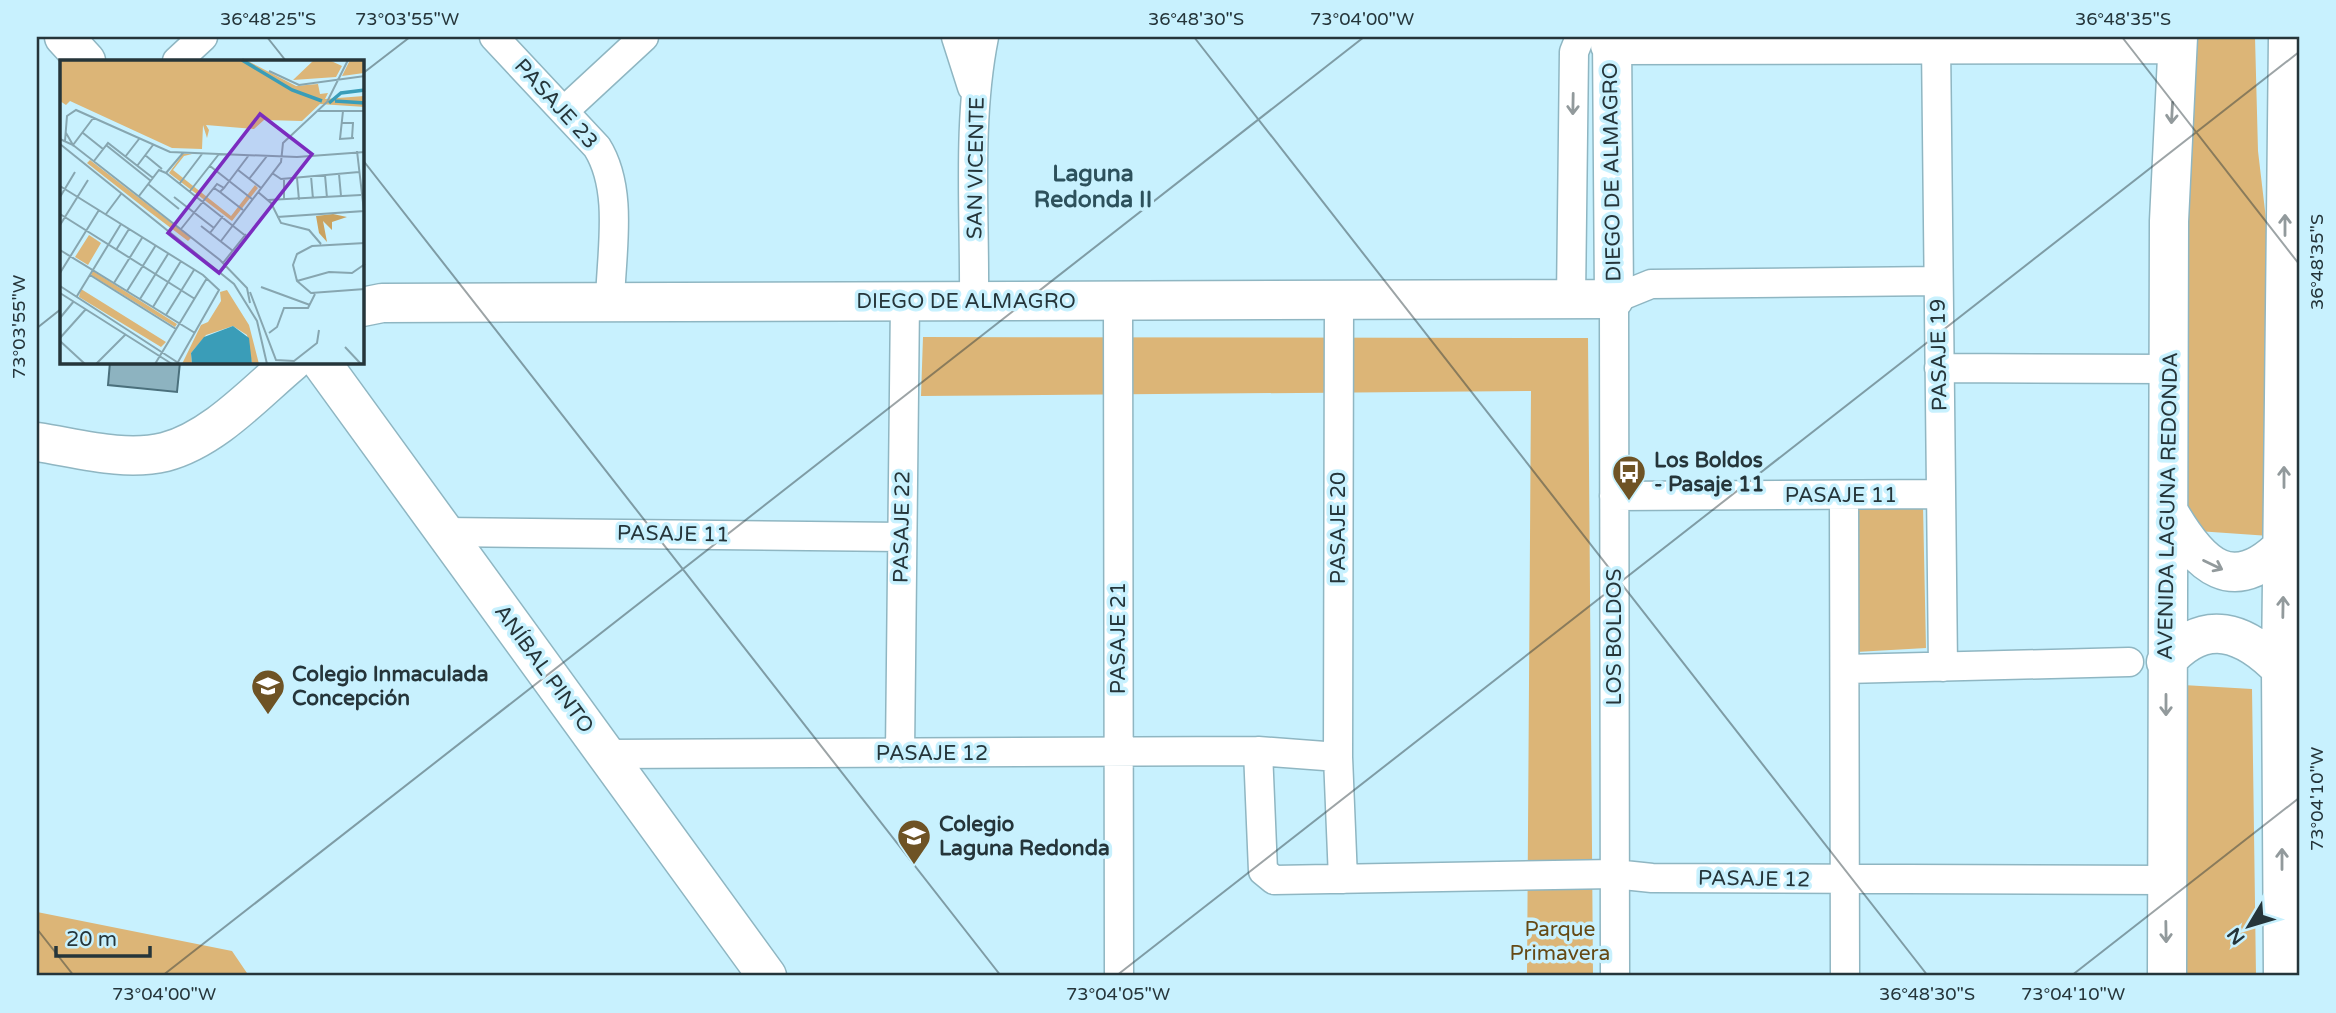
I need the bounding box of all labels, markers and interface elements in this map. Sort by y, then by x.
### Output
text: 36°48'25"S [220,8,316,30]
text: 73°03'55"W [355,8,459,30]
text: 36°48'30"S [1148,8,1244,30]
text: 73°04'00"W [1310,8,1414,30]
text: 36°48'35"S [2075,8,2171,30]
street label: PASAJE 23 [509,54,603,154]
inset map [60,60,364,364]
street label: DIEGO DE ALMAGRO [1598,62,1626,282]
one-way arrow [1566,92,1580,115]
street label: SAN VICENTE [962,97,990,239]
one-way arrow [2166,101,2179,124]
district label: Laguna Redonda II [1034,160,1152,214]
one-way arrow [2278,213,2292,236]
text: 36°48'35"S [2306,214,2328,310]
text: 73°03'55"W [8,275,30,379]
street label: DIEGO DE ALMAGRO [856,289,1076,314]
street label: PASAJE 19 [1926,299,1952,411]
street label: AVENIDA LAGUNA REDONDA [2153,352,2183,660]
place label: Los Boldos - Pasaje 11 [1654,448,1764,497]
bus stop icon: Los Boldos - Pasaje 11 [1610,453,1648,502]
one-way arrow [2278,465,2291,488]
street label: PASAJE 22 [889,471,915,583]
street label: PASAJE 20 [1326,472,1351,584]
street label: PASAJE 11 [1785,483,1897,508]
street label: PASAJE 11 [617,521,729,547]
one-way arrow [2202,558,2223,572]
street label: LOS BOLDOS [1602,568,1627,706]
street label: PASAJE 21 [1106,582,1131,694]
one-way arrow [2276,596,2289,619]
street label: ANÍBAL PINTO [489,600,599,738]
place label: Colegio Inmaculada Concepción [292,662,489,711]
school or university icon: Colegio Inmaculada Concepción [249,667,287,716]
one-way arrow [2159,693,2173,716]
street label: PASAJE 12 [876,741,988,766]
text: 73°04'10"W [2306,747,2328,851]
place label: Colegio Laguna Redonda [939,812,1110,861]
school or university icon: Colegio Laguna Redonda [895,817,933,866]
one-way arrow [2275,848,2289,871]
street label: PASAJE 12 [1698,866,1810,892]
north arrow [2214,890,2284,960]
scale bar [56,915,150,959]
park label: Parque Primavera [1510,917,1610,966]
one-way arrow [2160,921,2173,944]
text: N [2223,923,2250,949]
text: 20 m [66,927,117,952]
text: 73°04'00"W [112,983,216,1005]
text: 73°04'05"W [1066,983,1170,1005]
text: 36°48'30"S [1879,983,1975,1005]
text: 73°04'10"W [2021,983,2125,1005]

